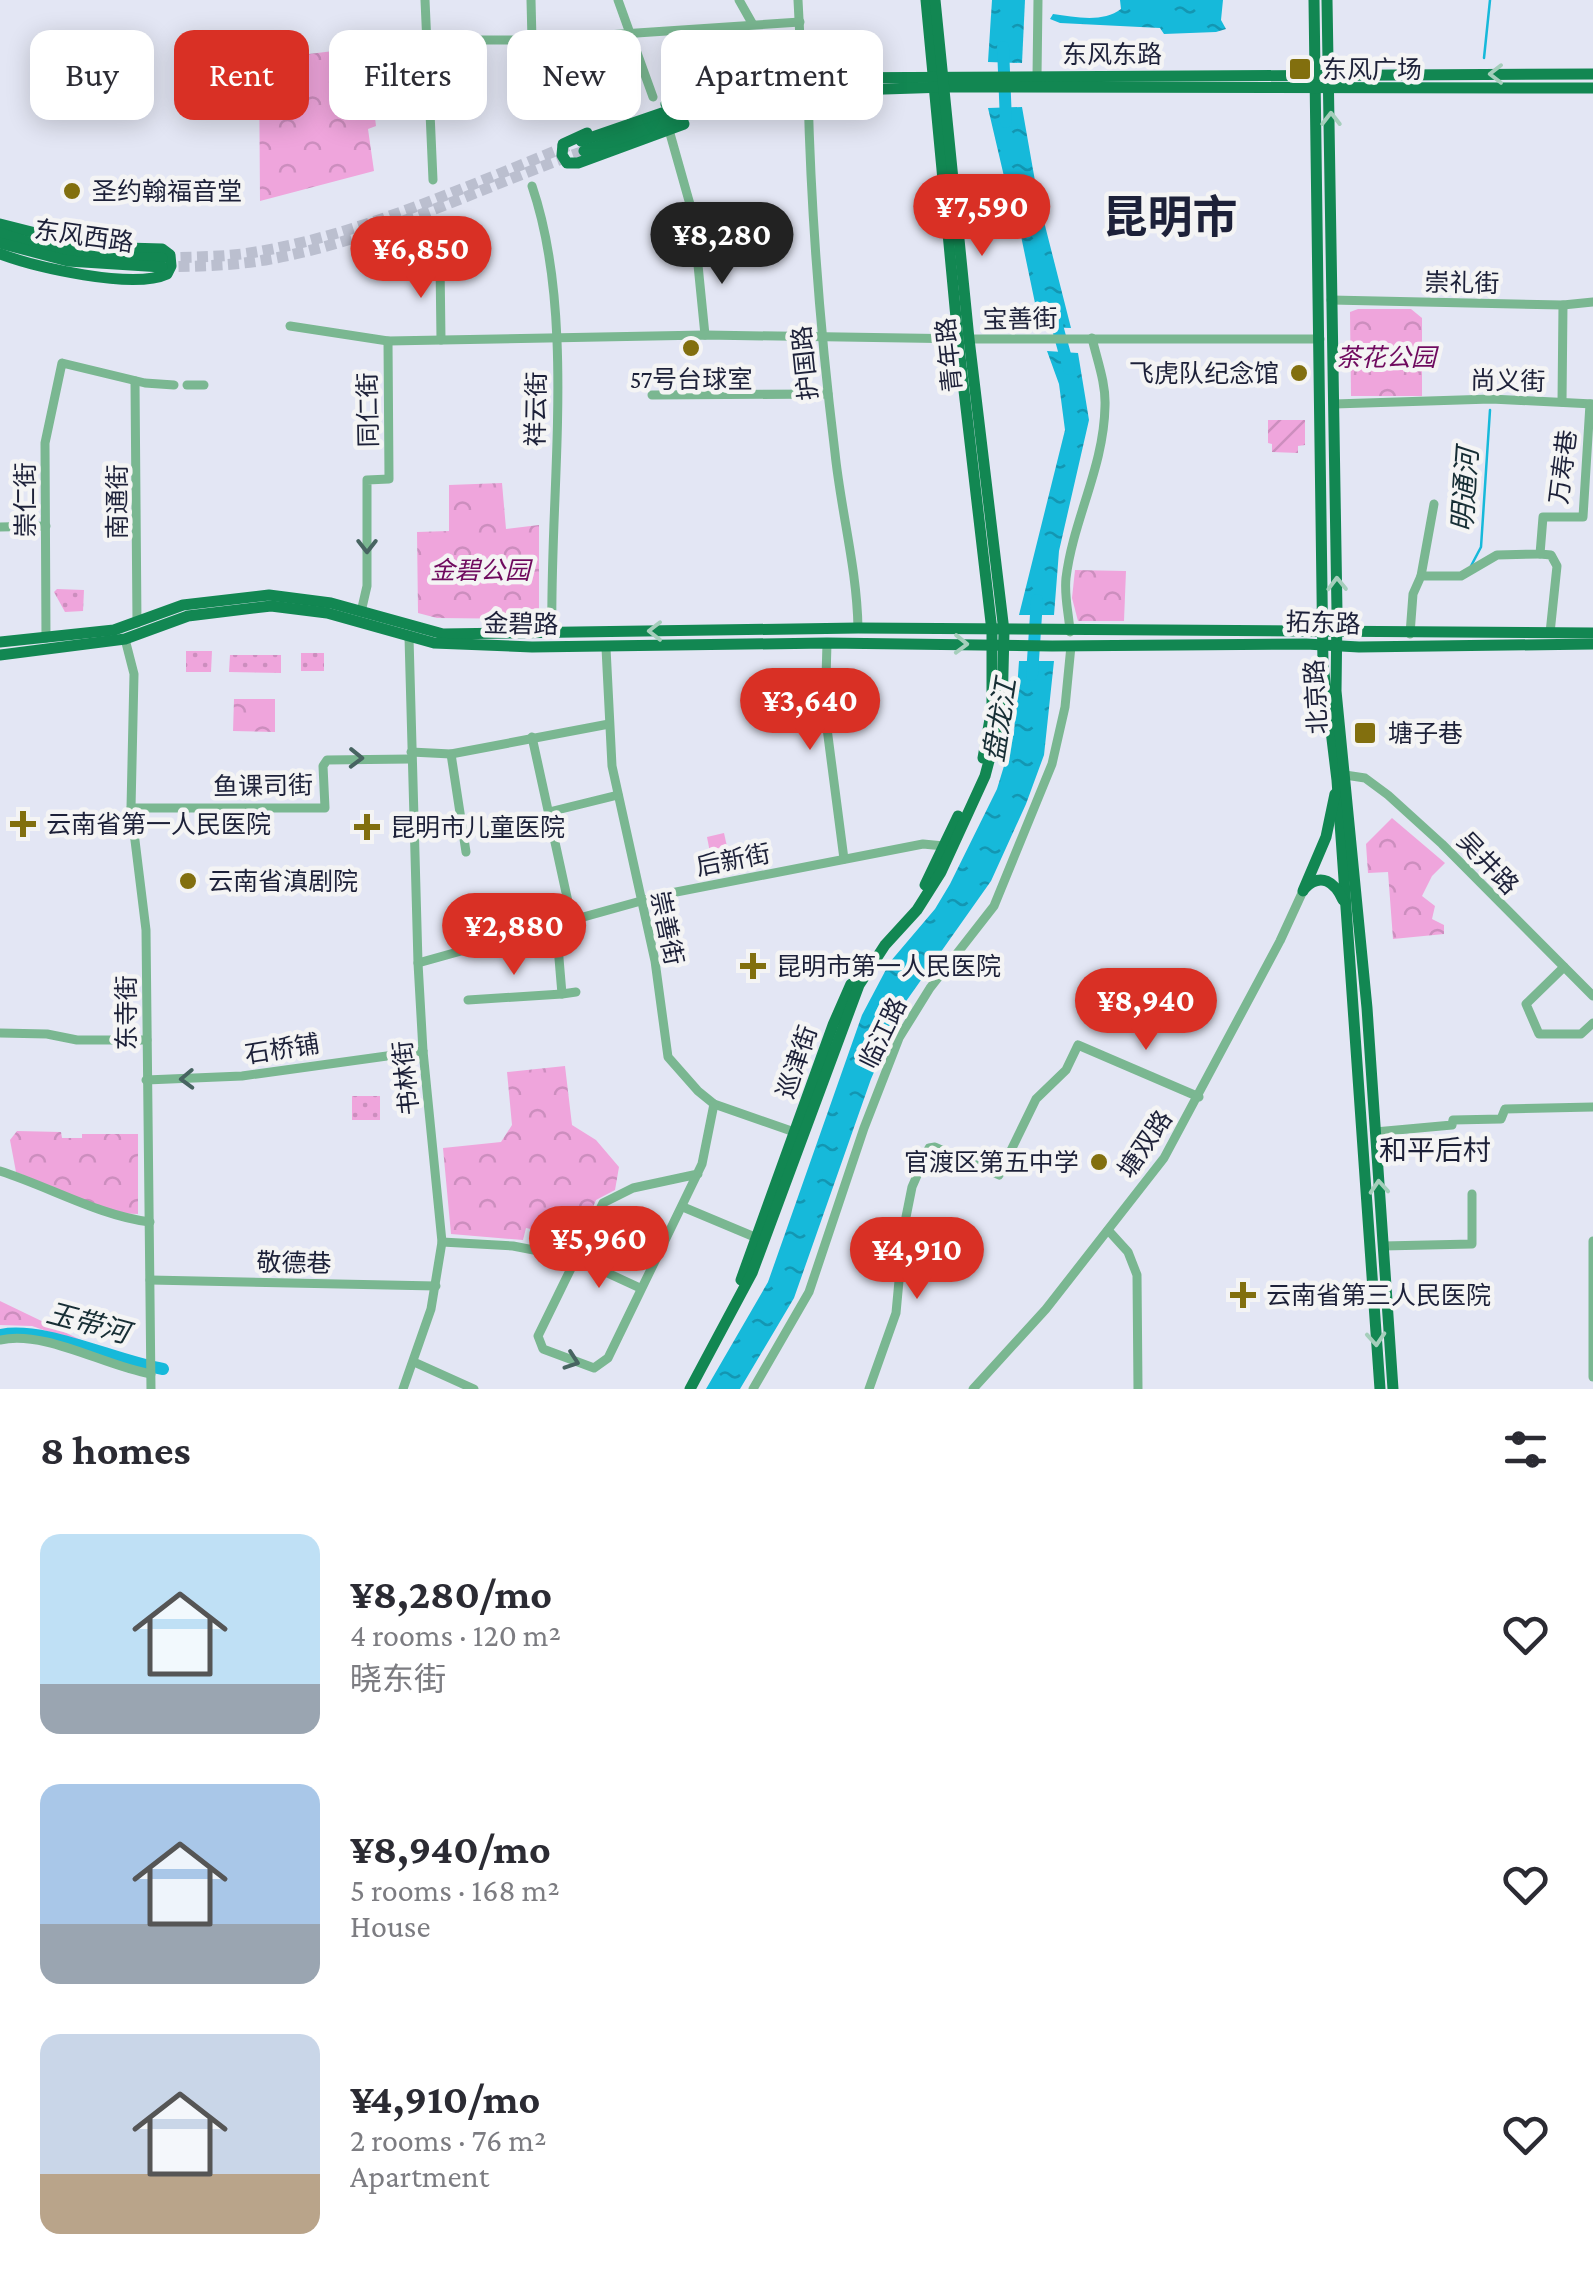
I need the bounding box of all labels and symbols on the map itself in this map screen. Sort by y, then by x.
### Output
street label: 东风东路 [1062,41,1162,68]
marker: 东风广场 [1287,56,1313,82]
place label: 东风广场 [1322,56,1422,83]
one-way arrow [1487,63,1502,85]
one-way arrow [1320,111,1342,126]
pin: ¥7,590 [901,174,1063,259]
place label: 圣约翰福音堂 [92,178,242,205]
marker: 圣约翰福音堂 [61,180,83,202]
district label: 昆明市 [1102,193,1238,243]
pin: ¥8,280 [641,202,803,287]
street label: 东风西路 [33,216,135,256]
pin: ¥6,850 [340,216,502,301]
street label: 崇礼街 [1424,269,1500,297]
street label: 宝善街 [982,305,1058,333]
street label: 青年路 [932,316,966,394]
street label: 护国路 [788,324,822,402]
marker: 57号台球室 [680,337,702,359]
park label: 茶花公园 [1336,344,1439,371]
place label: 飞虎队纪念馆 [1129,360,1279,387]
marker: 飞虎队纪念馆 [1288,362,1310,384]
place label: 57号台球室 [630,366,752,393]
street label: 尚义街 [1470,367,1546,395]
street label: 祥云街 [522,371,550,447]
street label: 同仁街 [354,372,382,448]
street label: 万寿巷 [1545,428,1581,506]
water label: 明通河 [1447,442,1484,533]
street label: 崇仁街 [12,462,39,538]
street label: 南通街 [104,464,131,540]
one-way arrow [356,540,378,555]
park label: 金碧公园 [430,557,533,584]
one-way arrow [1326,576,1348,592]
street label: 拓东路 [1285,608,1361,638]
street label: 金碧路 [483,610,559,638]
one-way arrow [647,621,663,642]
one-way arrow [953,633,969,654]
street label: 北京路 [1301,659,1331,735]
pin: ¥3,640 [729,668,891,753]
water label: 盘龙江 [978,673,1022,764]
marker: 塘子巷 [1352,720,1378,746]
place label: 塘子巷 [1388,720,1463,747]
one-way arrow [349,748,365,769]
street label: 鱼课司街 [213,772,313,800]
marker: 云南省第一人民医院 [10,811,36,837]
place label: 云南省第一人民医院 [46,811,271,838]
marker: 昆明市儿童医院 [354,814,380,840]
place label: 昆明市儿童医院 [390,814,565,841]
street label: 吴井路 [1452,827,1524,899]
street label: 后新街 [694,840,772,880]
place label: 云南省滇剧院 [208,868,358,895]
marker: 云南省滇剧院 [177,870,199,892]
street label: 崇善街 [646,889,688,967]
pin: ¥2,880 [433,893,595,978]
marker: 昆明市第一人民医院 [740,953,766,979]
place label: 昆明市第一人民医院 [776,953,1001,980]
pin: ¥8,940 [1065,968,1227,1053]
street label: 东寺街 [113,975,140,1051]
street label: 临江路 [854,993,912,1073]
street label: 巡津街 [772,1022,822,1102]
street label: 石桥铺 [243,1030,321,1068]
street label: 书林街 [389,1039,423,1117]
one-way arrow [179,1068,195,1089]
street label: 塘双路 [1113,1105,1177,1183]
district label: 和平后村 [1379,1135,1491,1166]
place label: 官渡区第五中学 [904,1149,1079,1176]
marker: 官渡区第五中学 [1088,1151,1110,1173]
one-way arrow [1369,1179,1391,1195]
pin: ¥5,960 [518,1206,680,1291]
pin: ¥4,910 [836,1217,998,1302]
street label: 敬德巷 [256,1249,332,1277]
marker: 云南省第三人民医院 [1230,1282,1256,1308]
place label: 云南省第三人民医院 [1266,1282,1491,1309]
water label: 玉带河 [43,1297,137,1350]
one-way arrow [1365,1331,1386,1347]
one-way arrow [562,1349,579,1370]

